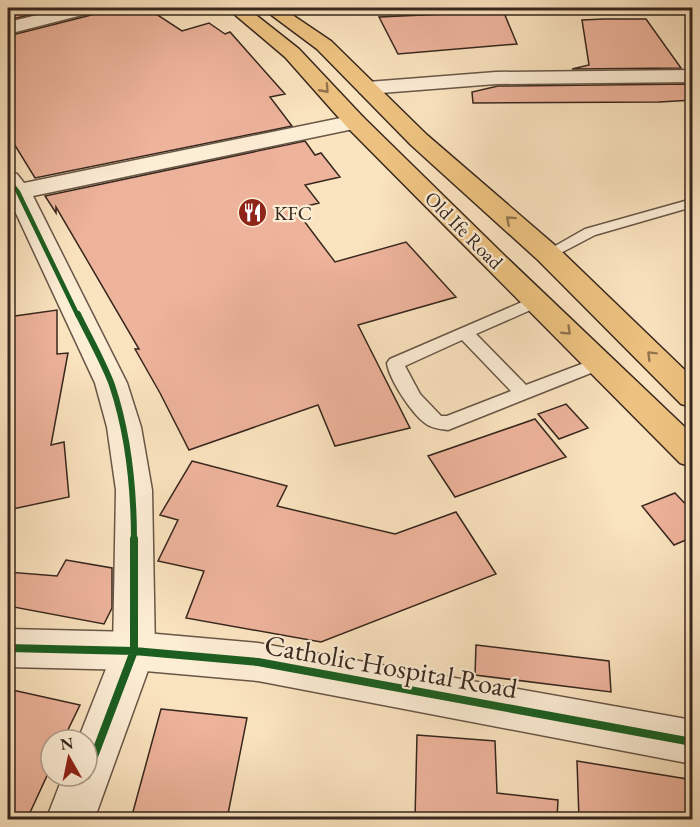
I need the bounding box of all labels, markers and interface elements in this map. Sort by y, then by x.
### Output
one-way arrow [318,83,329,93]
street label: Old Ife Road [419,185,509,275]
restaurant icon: KFC [237,197,269,229]
place label: KFC [274,200,312,226]
one-way arrow [506,216,517,227]
one-way arrow [559,324,570,335]
one-way arrow [647,352,658,363]
street label: Catholic Hospital Road [262,626,521,706]
north arrow [39,728,99,788]
text: N [59,732,75,755]

